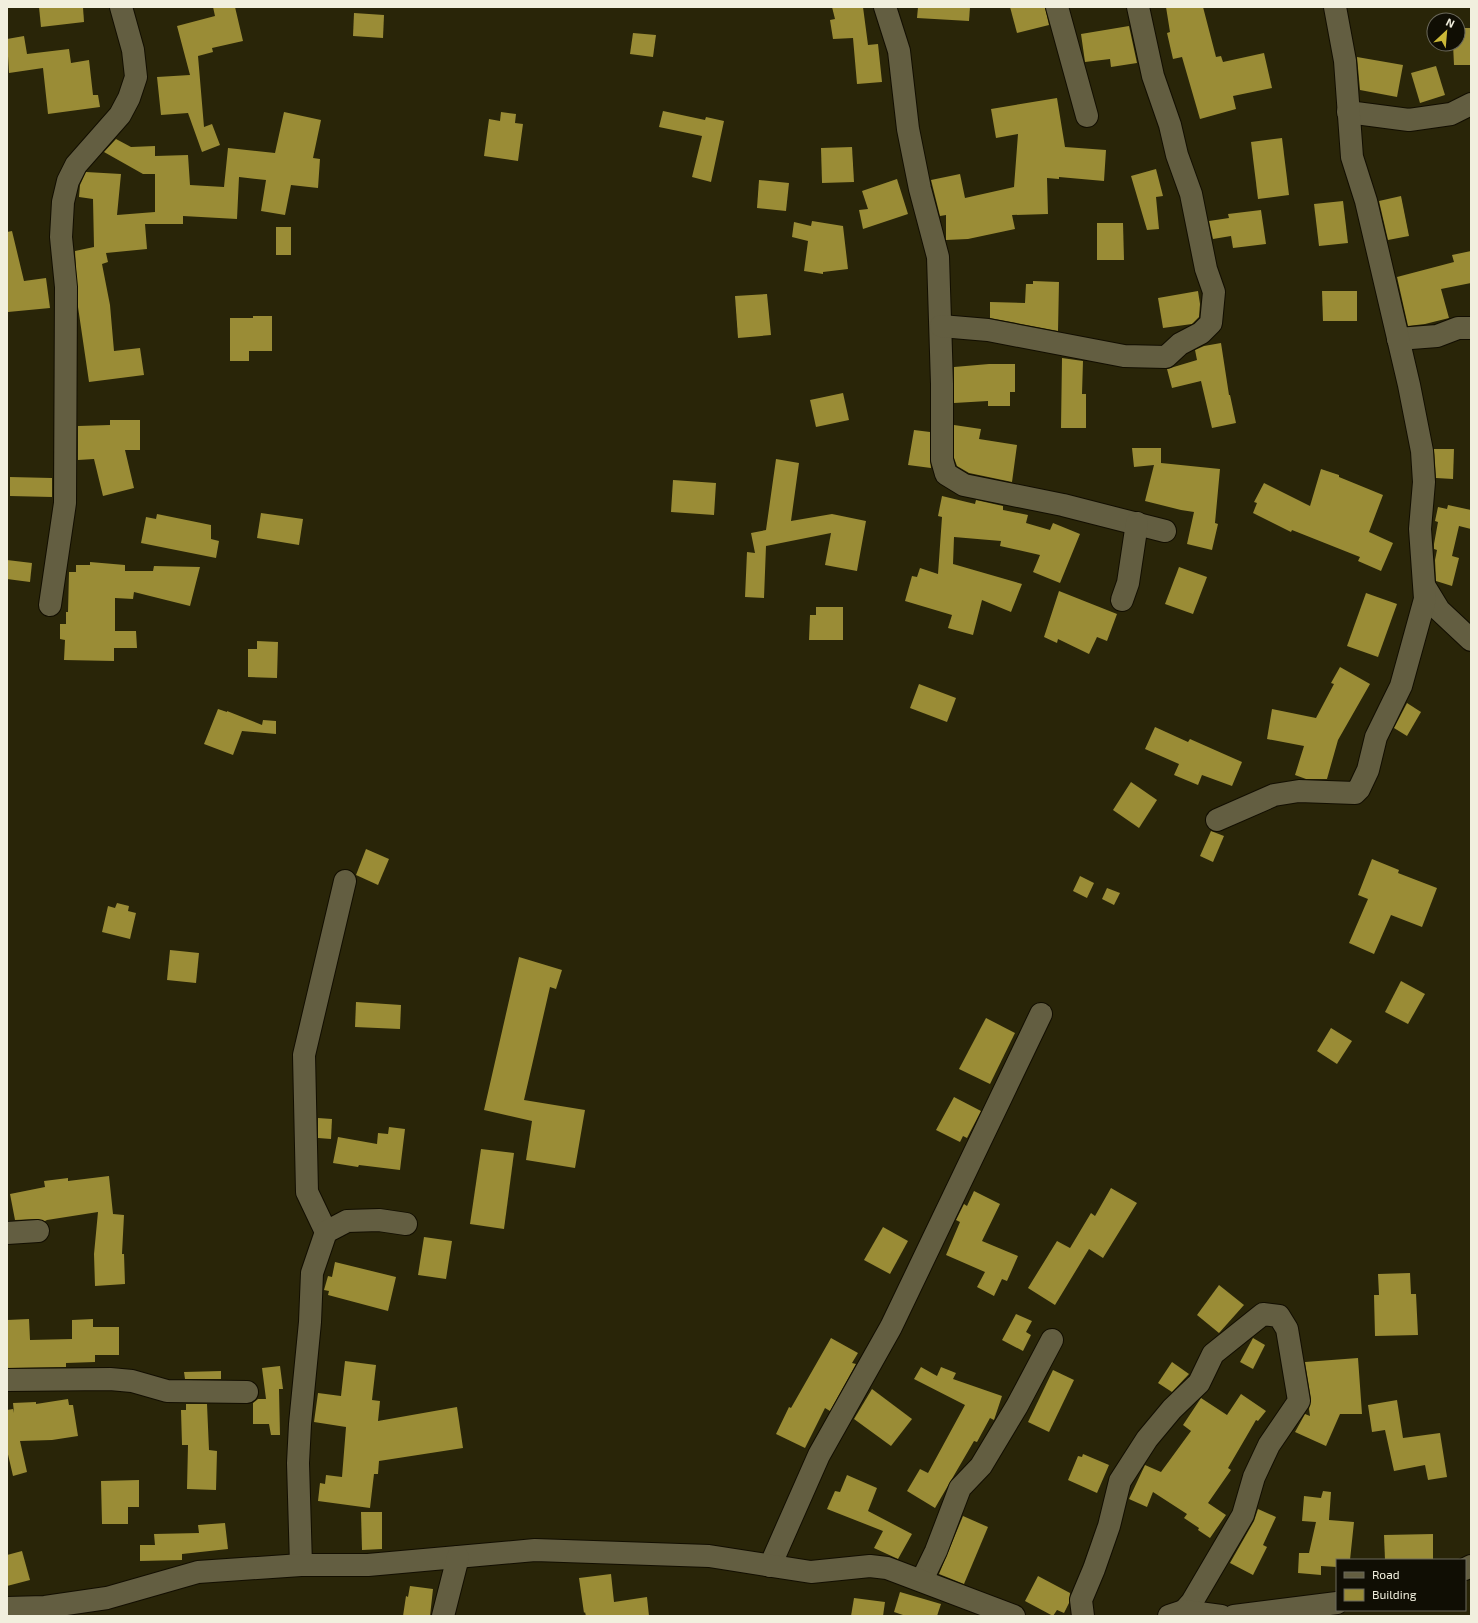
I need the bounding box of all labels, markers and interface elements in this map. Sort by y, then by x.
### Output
north arrow [1426,12,1466,52]
text: N [1444,15,1457,30]
legend [1336,1559,1466,1611]
text: Road [1372,1567,1400,1581]
text: Building [1372,1587,1417,1601]

